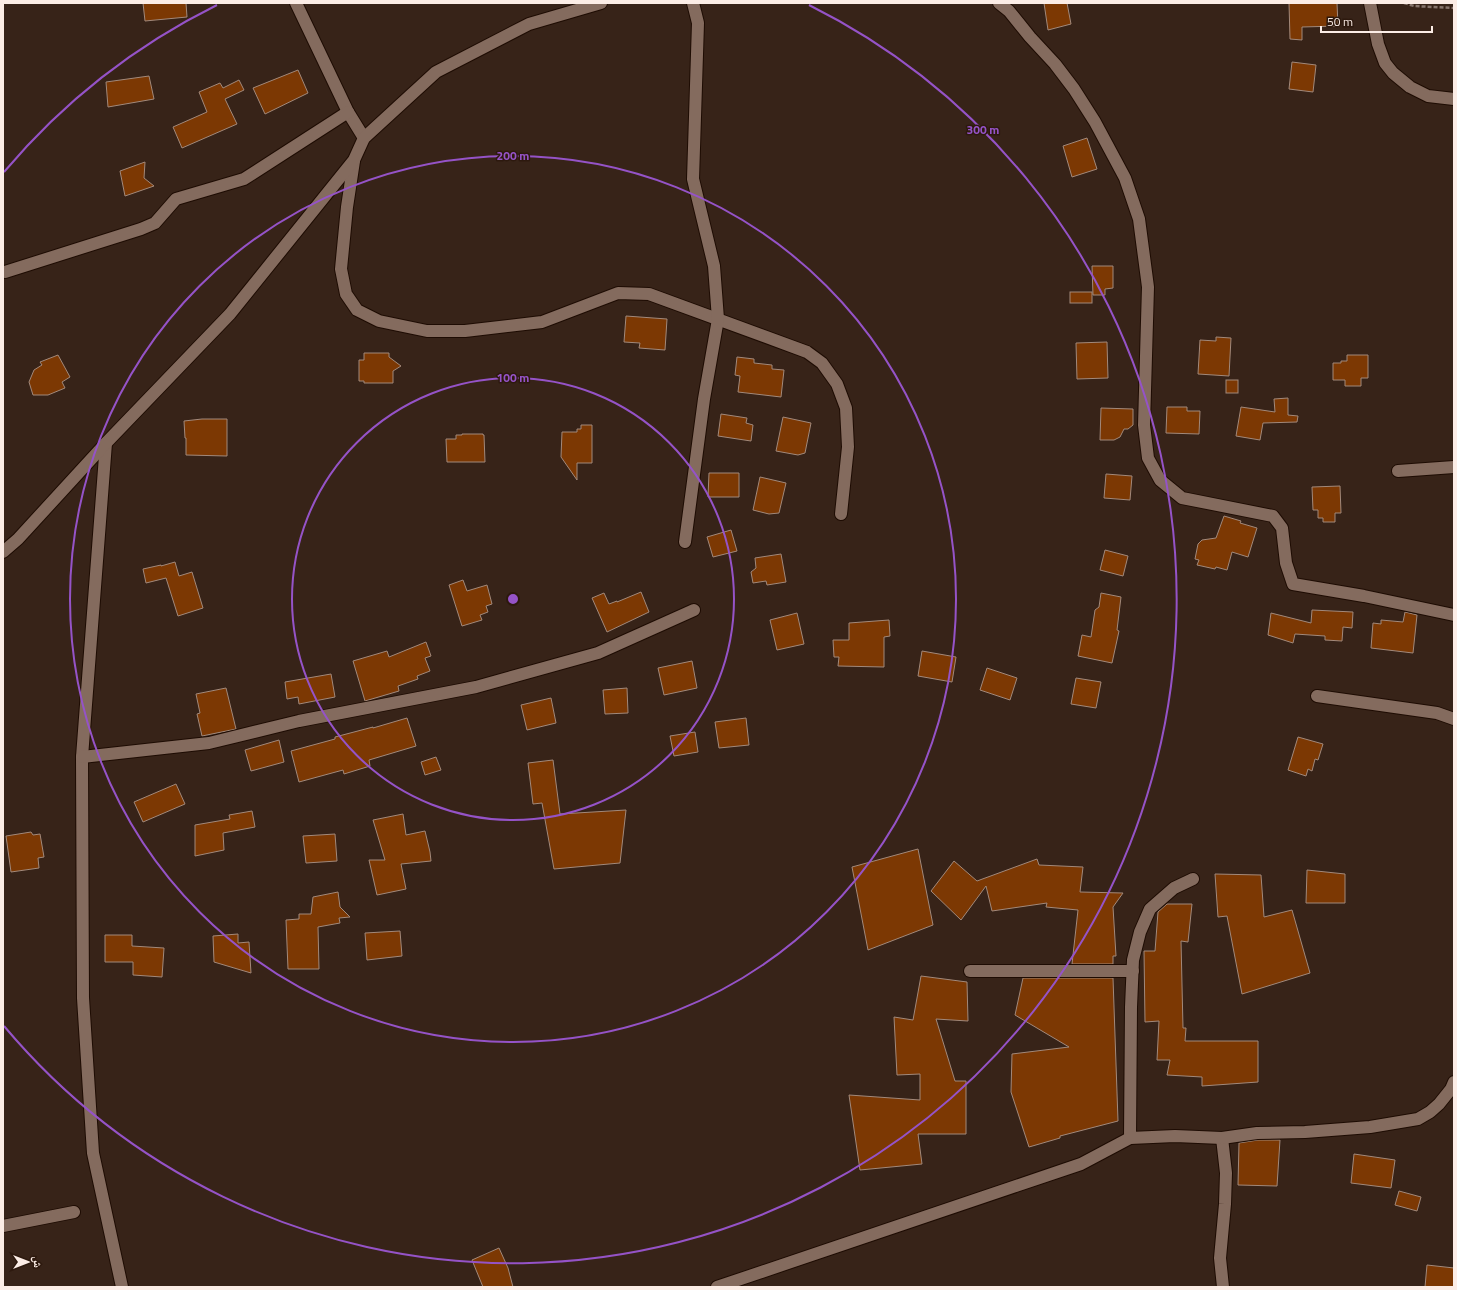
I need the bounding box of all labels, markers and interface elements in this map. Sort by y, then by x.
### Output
scale bar [1321,8,1432,34]
text: 50 m [1327,12,1353,31]
text: 300 m [967,120,999,139]
text: 200 m [497,146,529,165]
text: 100 m [497,368,529,387]
centre of rings [506,592,520,606]
north arrow [8,1242,48,1282]
text: ش [30,1256,46,1268]

